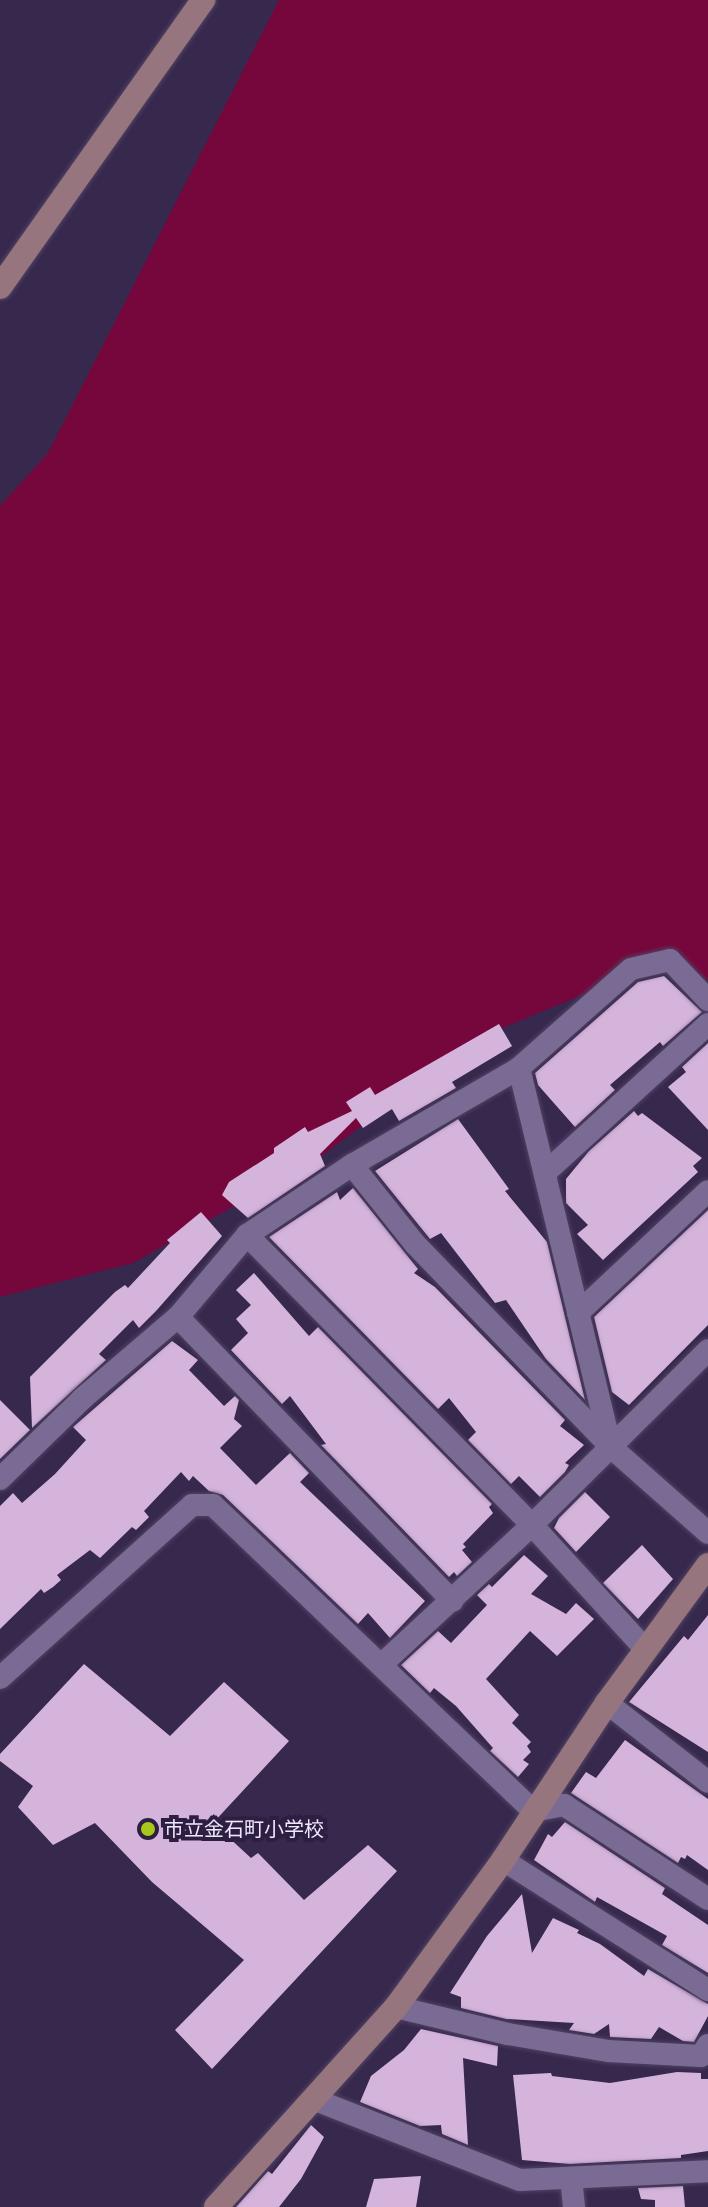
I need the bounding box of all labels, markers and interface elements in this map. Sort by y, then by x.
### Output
place label: 市立金石町小学校 [164,1817,324,1841]
marker: 市立金石町小学校 [139,1820,157,1838]

